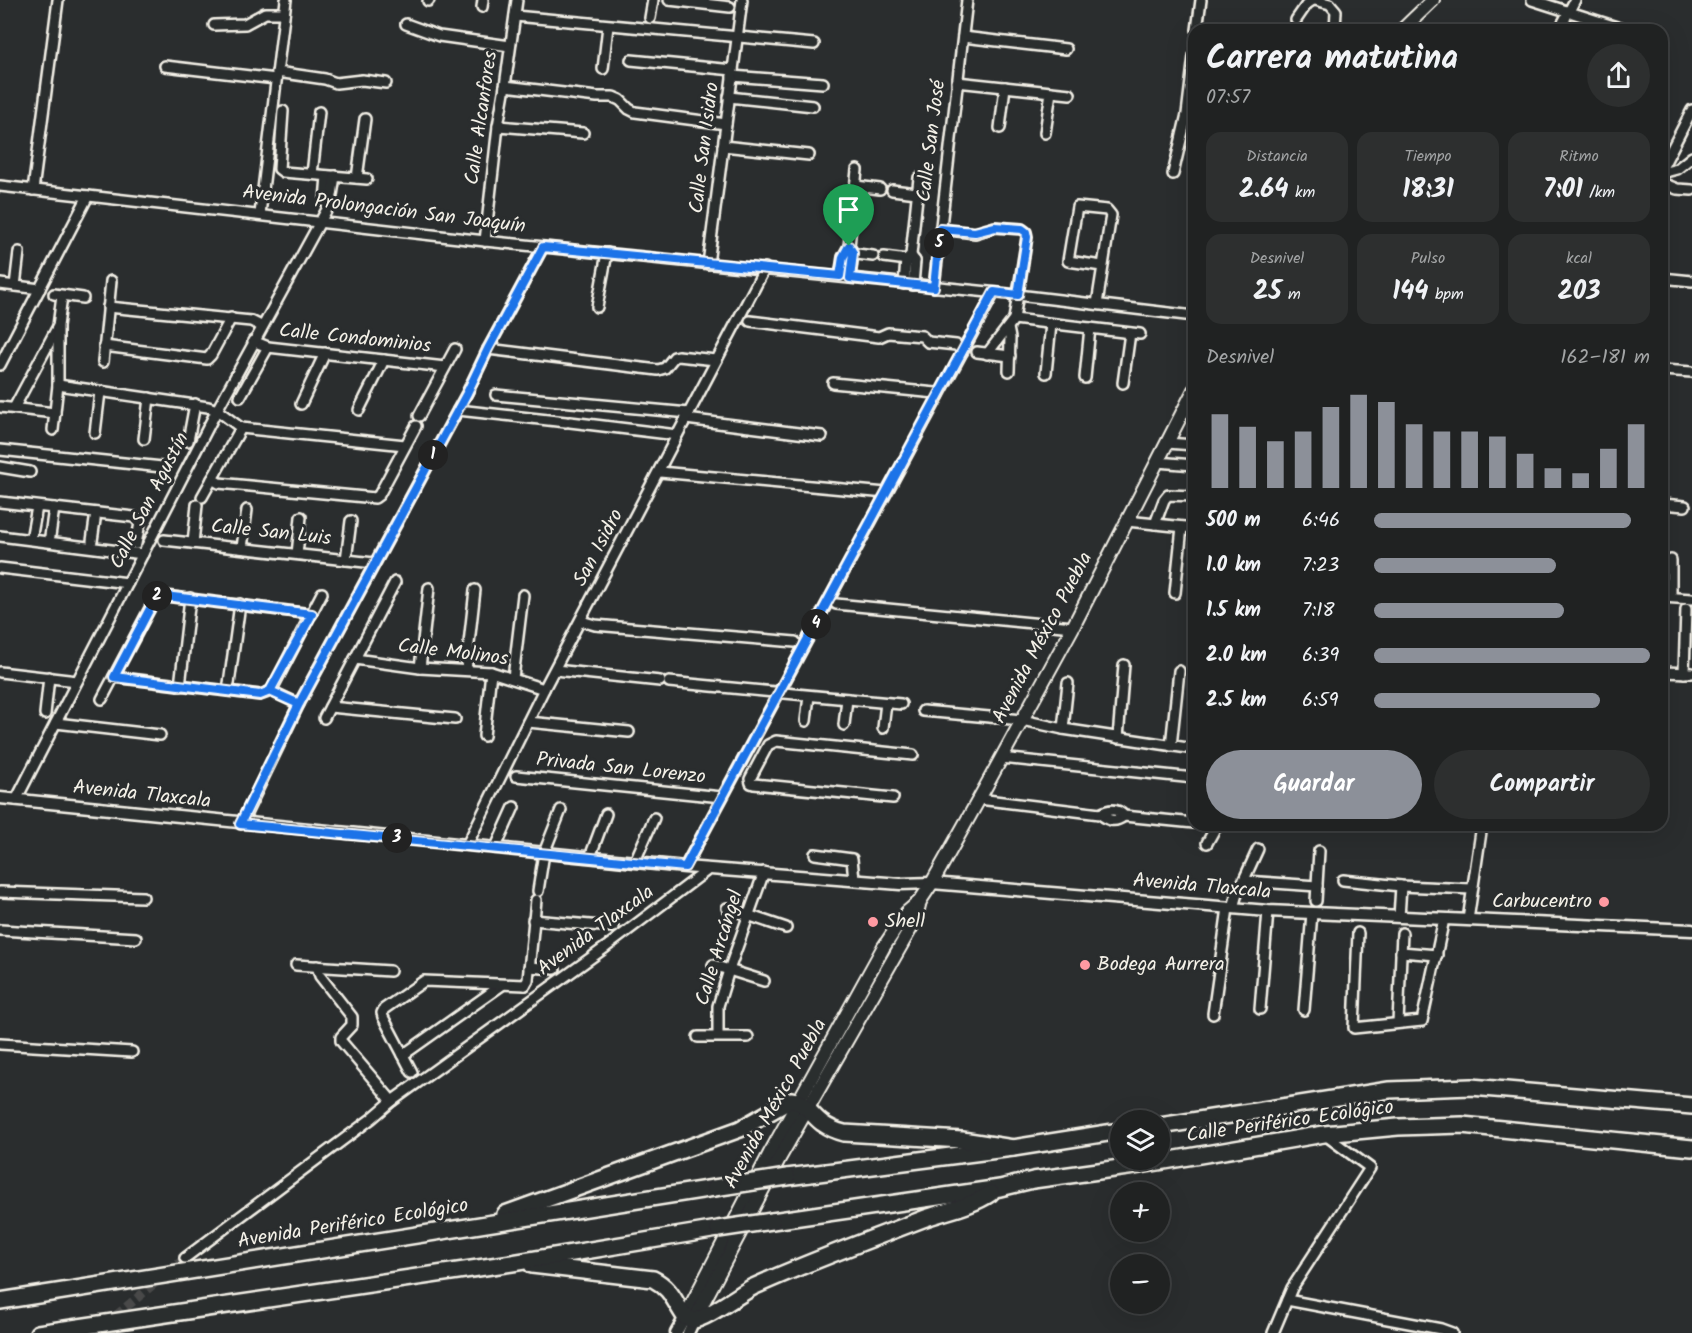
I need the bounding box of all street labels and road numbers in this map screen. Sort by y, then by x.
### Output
street label: Calle Alcanfores [457,49,507,187]
street label: Calle San José [909,77,955,204]
street label: Calle San Isidro [681,81,729,215]
street label: Avenida Prolongación San Joaquín [241,177,527,243]
street label: Calle Condominios [277,315,433,363]
street label: Calle San Agustín [102,427,198,575]
street label: San Isidro [565,503,633,593]
street label: Calle San Luis [209,511,333,555]
street label: Avenida México Puebla [984,546,1102,730]
street label: Calle Molinos [396,630,510,676]
street label: Privada San Lorenzo [535,744,707,794]
street label: Avenida Tlaxcala [71,772,213,818]
street label: Avenida Tlaxcala [1132,865,1272,909]
street label: Avenida Tlaxcala [531,877,661,985]
street label: Calle Arcángel [687,886,753,1010]
street label: Avenida México Puebla [716,1013,836,1195]
street label: Calle Periférico Ecológico [1184,1092,1396,1152]
street label: Avenida Periférico Ecológico [235,1190,471,1258]

